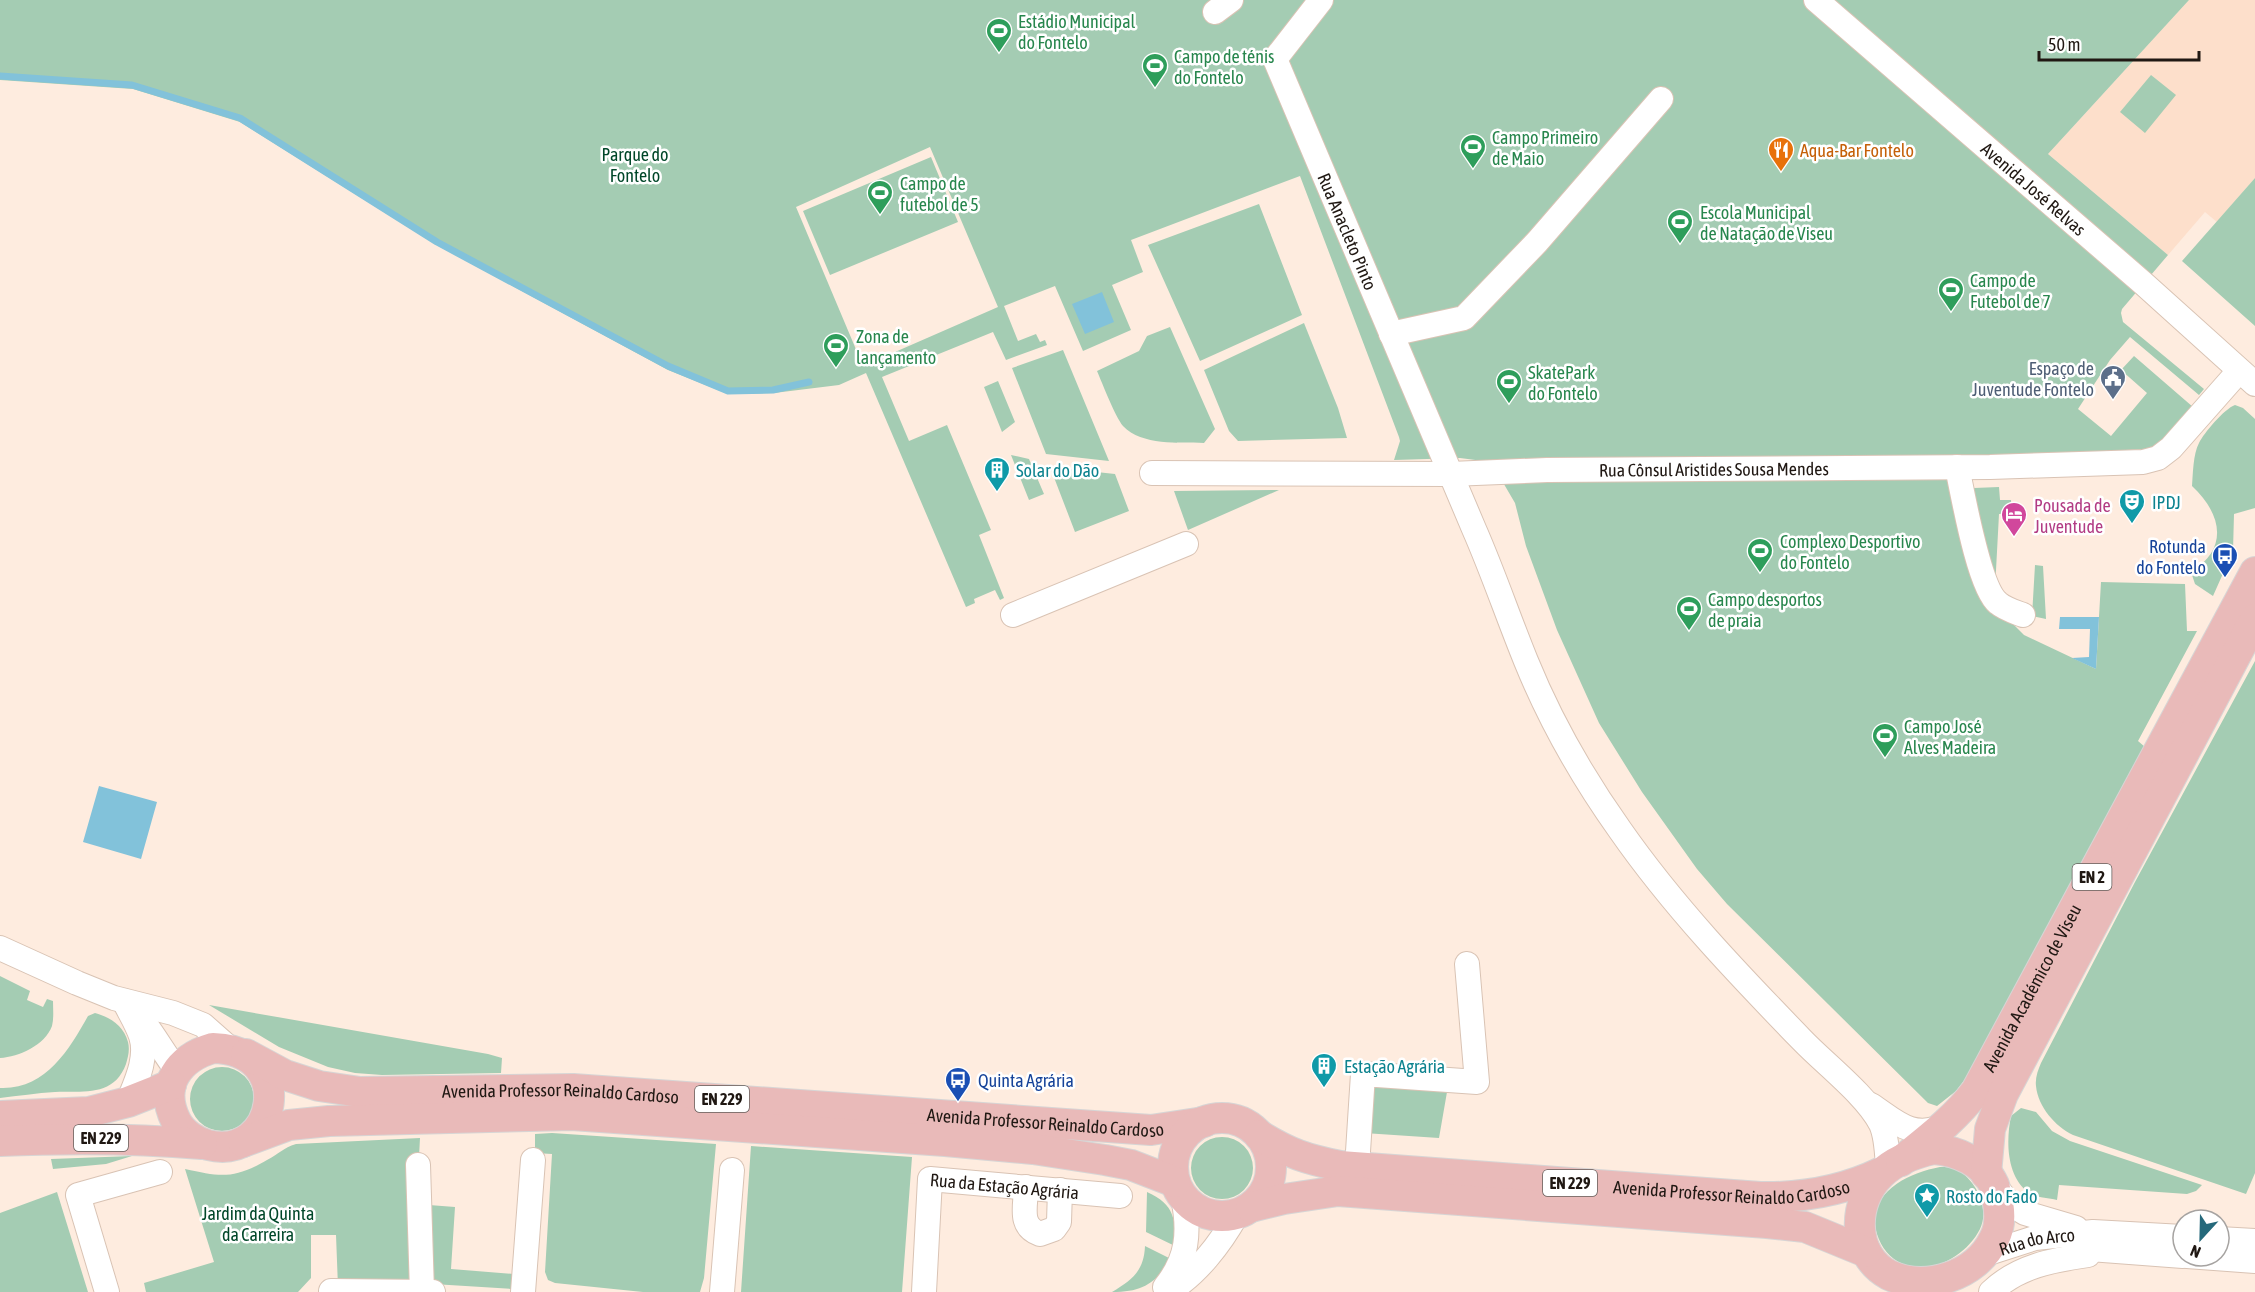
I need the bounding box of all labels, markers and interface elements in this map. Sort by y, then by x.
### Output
place label: Estádio Municipal do Fontelo [1018,11,1135,53]
sports icon: Estádio Municipal do Fontelo [984,16,1014,54]
scale bar [2039,24,2200,62]
text: 50 m [2048,34,2080,55]
place label: Campo de ténis do Fontelo [1174,46,1274,88]
sports icon: Campo de ténis do Fontelo [1140,51,1170,89]
place label: Campo Primeiro de Maio [1492,127,1598,169]
sports icon: Campo Primeiro de Maio [1458,132,1488,170]
restaurant icon: Aqua-Bar Fontelo [1766,135,1796,173]
street label: Avenida José Relvas [1977,138,2090,240]
place label: Aqua-Bar Fontelo [1800,140,1914,161]
park label: Parque do Fontelo [602,144,669,186]
street label: Rua Anacleto Pinto [1314,170,1382,293]
place label: Campo de futebol de 5 [900,173,979,215]
sports icon: Campo de futebol de 5 [865,178,895,216]
place label: Escola Municipal de Natação de Viseu [1700,202,1833,244]
sports icon: Escola Municipal de Natação de Viseu [1665,207,1695,245]
place label: Campo de Futebol de 7 [1970,270,2051,312]
sports icon: Campo de Futebol de 7 [1936,275,1966,313]
place label: Zona de lançamento [856,326,936,368]
sports icon: Zona de lançamento [821,331,851,369]
place label: Espaço de Juventude Fontelo [1972,358,2094,400]
place label: SkatePark do Fontelo [1528,362,1598,404]
public building icon: Espaço de Juventude Fontelo [2098,363,2128,401]
sports icon: SkatePark do Fontelo [1494,367,1524,405]
building icon: Solar do Dão [982,455,1012,493]
street label: Rua Cônsul Aristides Sousa Mendes [1599,458,1829,480]
place label: Solar do Dão [1016,460,1099,481]
theatre icon: IPDJ [2117,487,2147,525]
place label: IPDJ [2152,492,2181,513]
place label: Pousada de Juventude [2034,495,2111,537]
hotel icon: Pousada de Juventude [1999,500,2029,538]
place label: Complexo Desportivo do Fontelo [1780,531,1920,573]
sports icon: Complexo Desportivo do Fontelo [1745,536,1775,574]
place label: Rotunda do Fontelo [2136,536,2206,578]
bus stop icon: Rotunda do Fontelo [2210,541,2240,579]
place label: Campo desportos de praia [1708,589,1822,631]
sports icon: Campo desportos de praia [1674,594,1704,632]
place label: Campo José Alves Madeira [1904,716,1996,758]
sports icon: Campo José Alves Madeira [1870,721,1900,759]
road number: EN 2 [2072,864,2112,890]
street label: Avenida Académico de Viseu [1978,900,2085,1075]
building icon: Estação Agrária [1309,1051,1339,1089]
place label: Estação Agrária [1344,1056,1445,1077]
bus stop icon: Quinta Agrária [943,1065,973,1103]
place label: Quinta Agrária [978,1070,1074,1091]
street label: Avenida Professor Reinaldo Cardoso [442,1078,680,1107]
road number: EN 229 [695,1086,749,1112]
street label: Avenida Professor Reinaldo Cardoso [926,1104,1165,1141]
road number: EN 229 [74,1125,128,1151]
street label: Rua da Estação Agrária [929,1169,1080,1203]
road number: EN 229 [1543,1170,1597,1196]
street label: Avenida Professor Reinaldo Cardoso [1612,1175,1852,1208]
place icon: Rosto do Fado [1912,1181,1942,1219]
place label: Rosto do Fado [1946,1186,2037,1207]
park label: Jardim da Quinta da Carreira [202,1203,314,1245]
north arrow [2171,1208,2231,1268]
street label: Rua do Arco [1996,1223,2076,1259]
text: N [2188,1242,2203,1262]

